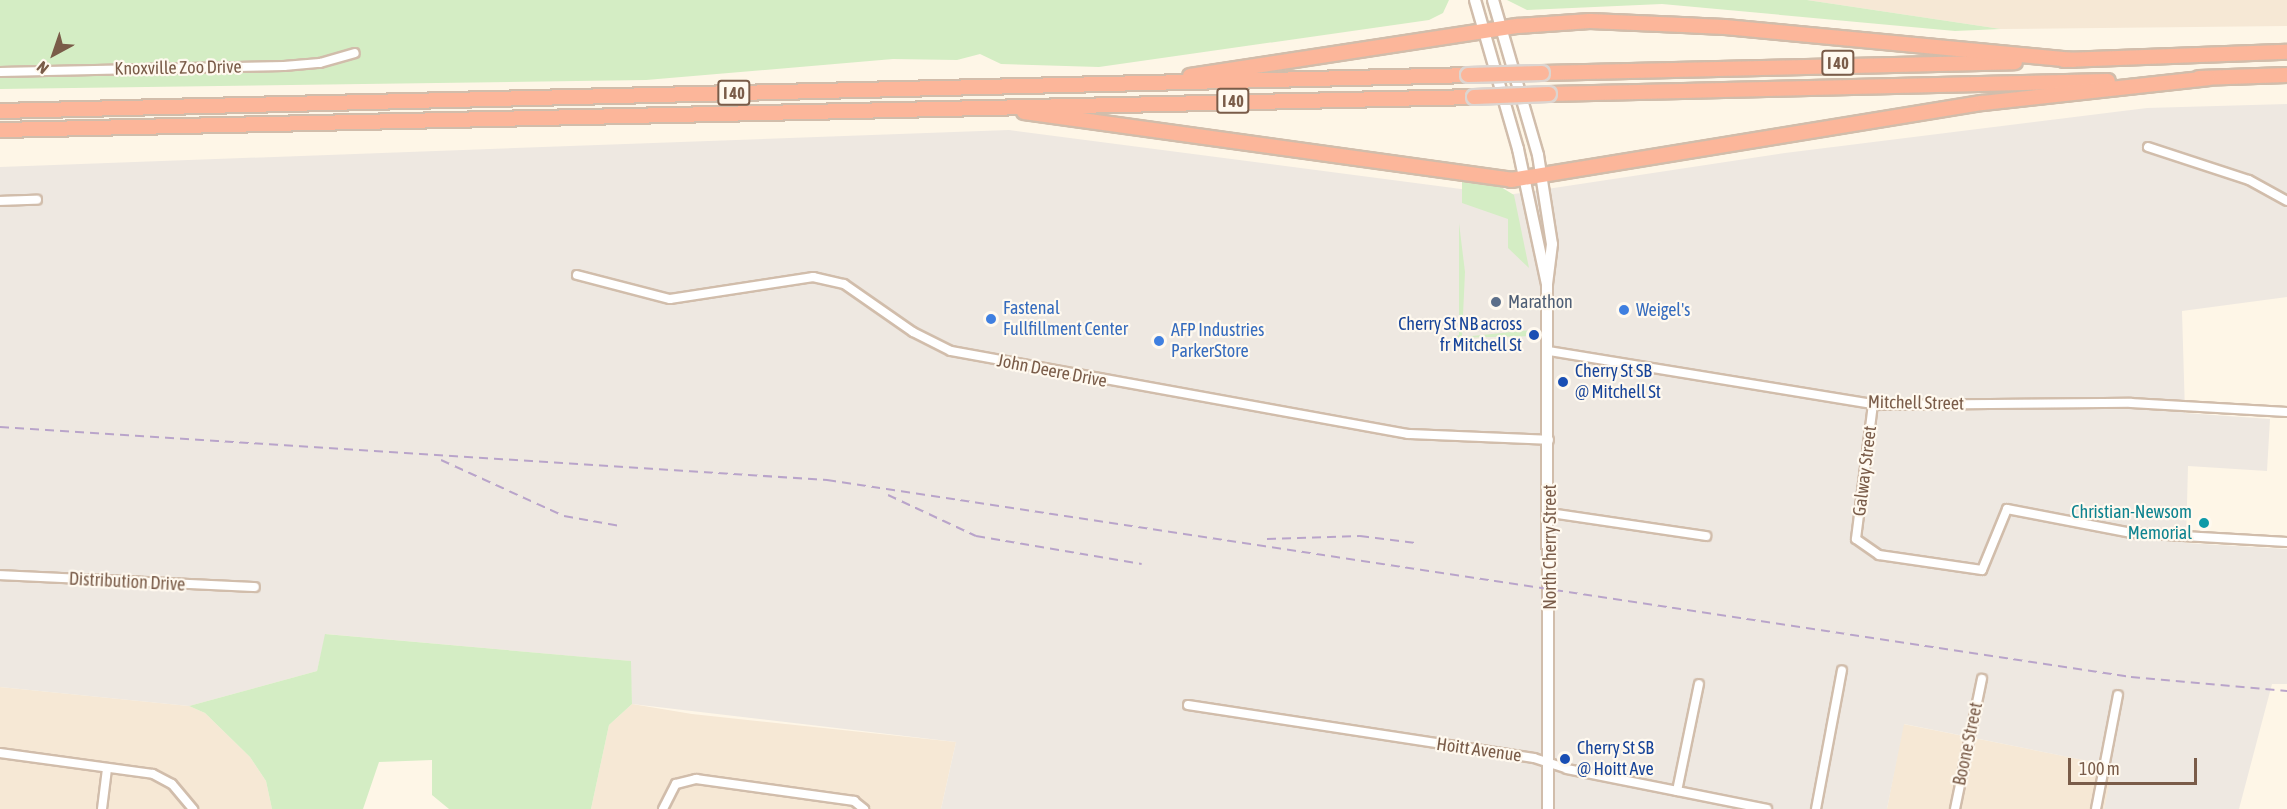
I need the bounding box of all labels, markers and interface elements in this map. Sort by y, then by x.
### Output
north arrow [24,24,84,84]
road number: I 40 [1820,50,1856,76]
street label: Knoxville Zoo Drive [114,56,242,80]
text: N [33,58,52,78]
road number: I 40 [716,80,752,106]
road number: I 40 [1215,88,1251,114]
place label: Marathon [1508,291,1573,313]
marker: Marathon [1489,295,1503,309]
place label: Fastenal Fullfillment Center [1003,298,1128,340]
place label: Weigel's [1636,299,1690,321]
marker: Weigel's [1617,303,1631,317]
marker: Fastenal Fullfillment Center [984,312,998,326]
place label: Cherry St NB across fr Mitchell St [1398,314,1522,356]
place label: AFP Industries ParkerStore [1171,320,1264,362]
marker: Cherry St NB across fr Mitchell St [1527,328,1541,342]
marker: AFP Industries ParkerStore [1152,334,1166,348]
street label: John Deere Drive [995,350,1109,392]
place label: Cherry St SB @ Mitchell St [1575,361,1661,404]
marker: Cherry St SB @ Mitchell St [1556,375,1570,389]
street label: Mitchell Street [1868,391,1964,415]
street label: Galway Street [1849,425,1881,517]
street label: North Cherry Street [1539,484,1561,610]
place label: Christian-Newsom Memorial [2071,502,2192,544]
marker: Christian-Newsom Memorial [2197,516,2211,530]
street label: Distribution Drive [68,568,186,596]
street label: Boone Street [1949,701,1987,787]
street label: Hoitt Avenue [1435,733,1523,767]
place label: Cherry St SB @ Hoitt Ave [1577,738,1654,780]
scale bar [2071,746,2200,784]
marker: Cherry St SB @ Hoitt Ave [1558,752,1572,766]
text: 100 m [2079,758,2120,779]

